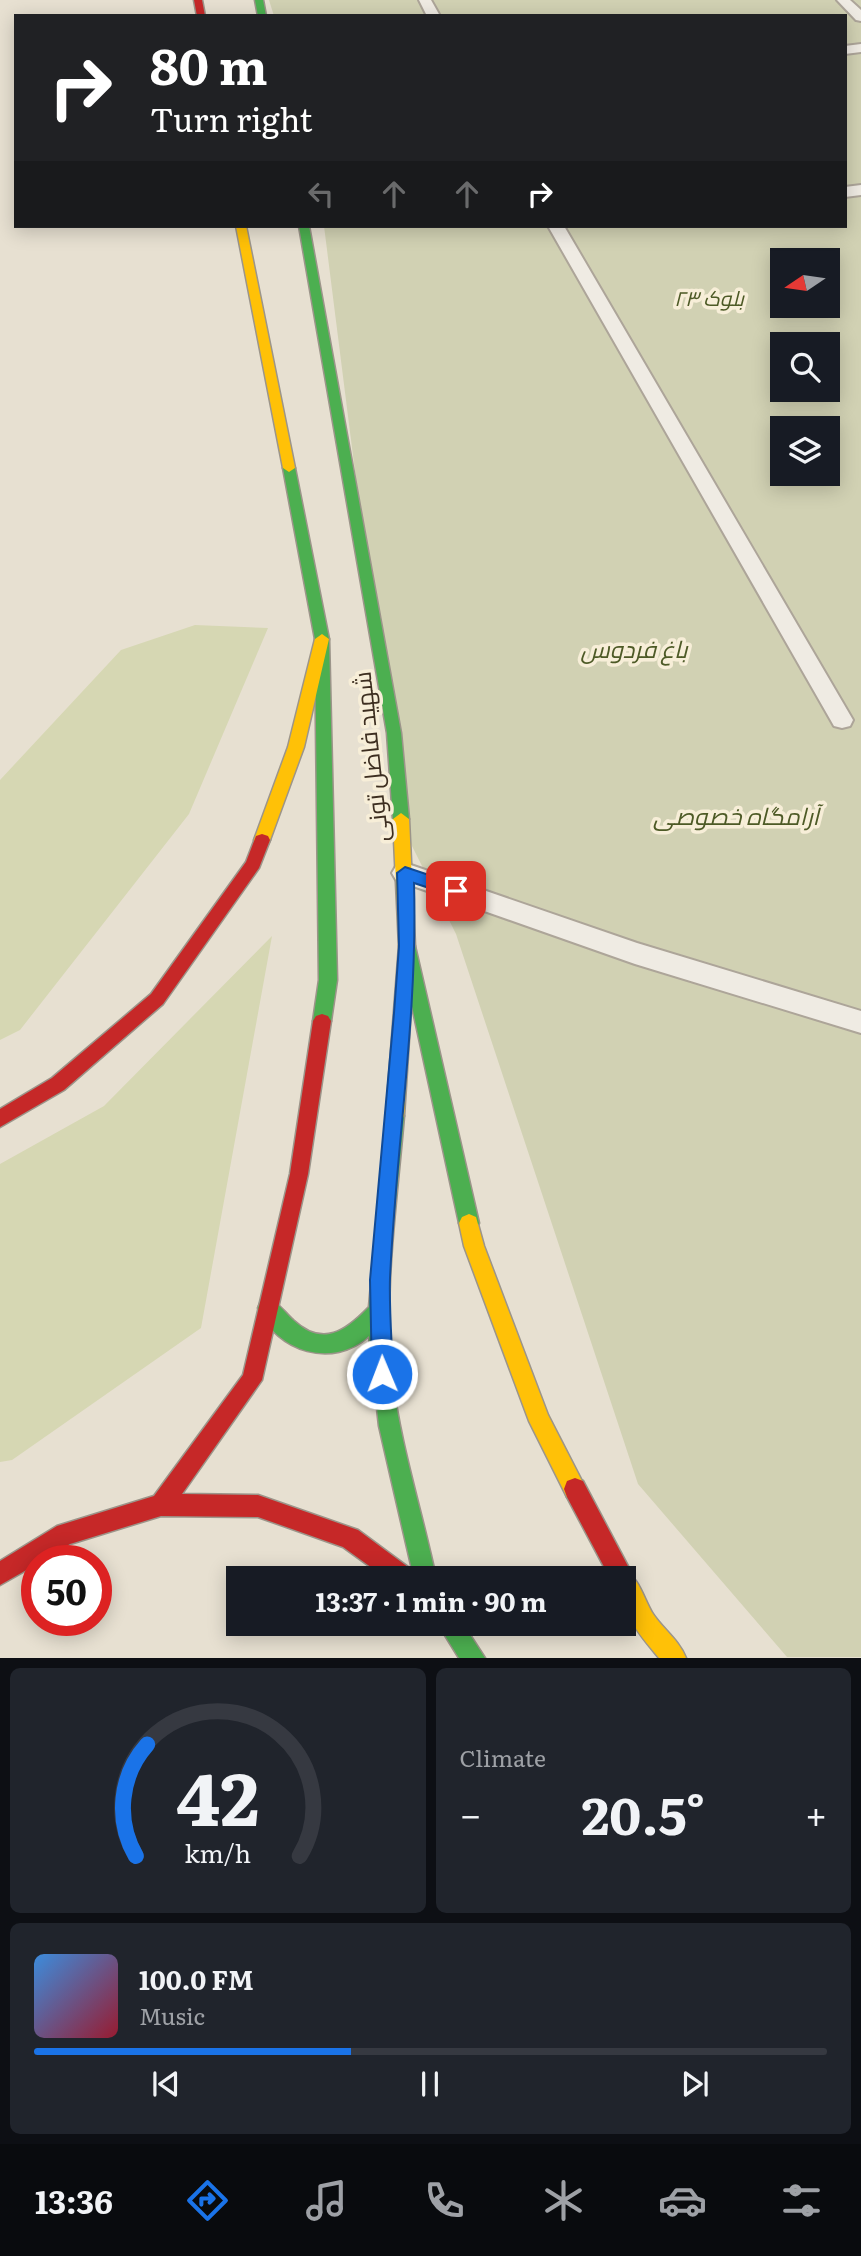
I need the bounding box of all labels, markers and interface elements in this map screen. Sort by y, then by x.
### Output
text: 80 m [150,27,268,100]
icon: right [35,42,126,133]
text: Turn right [150,94,312,142]
icon: left [302,175,340,213]
icon: ahead [375,175,413,213]
icon: ahead [448,175,486,213]
icon: right [521,175,559,213]
north arrow [770,248,840,318]
map controls [770,248,840,486]
park label: بلوک ۲۳ [674,281,745,312]
button: search [770,332,840,402]
button: layers [770,416,840,486]
park label: باغ فردوس [581,630,689,666]
street label: شهید فاضل تونی [343,670,395,844]
park label: آرامگاه خصوصی [653,797,824,832]
pin [426,861,486,921]
icon: arrive [437,872,475,910]
position arrow [345,1337,419,1411]
speed limit sign: 50 [21,1545,112,1636]
text: 13:37 · 1 min · 90 m [315,1581,547,1620]
text: Climate [460,1740,546,1774]
text: 42 [176,1741,259,1849]
text: 20.5° [581,1774,705,1851]
text: − [460,1784,482,1841]
text: + [805,1784,827,1841]
text: km/h [184,1834,251,1871]
text: 100.0 FM [139,1959,254,1998]
text: Music [139,1998,205,2032]
icon: previous [147,2065,185,2103]
icon: pause [411,2065,449,2103]
icon: next [676,2065,714,2103]
text: 13:36 [35,2176,113,2224]
icon: directions [183,2176,232,2225]
icon: music [302,2176,351,2225]
icon: phone [420,2176,469,2225]
icon: climate [539,2176,588,2225]
icon: car [658,2176,707,2225]
icon: filters [777,2176,826,2225]

